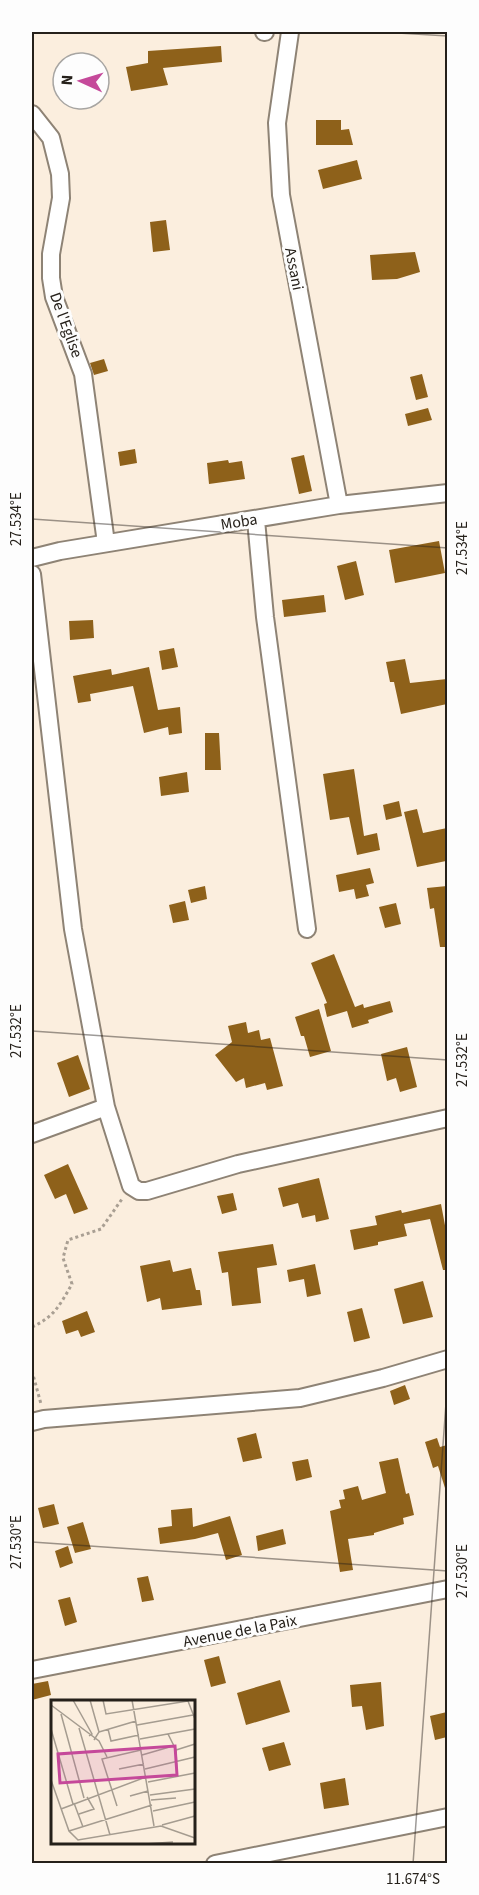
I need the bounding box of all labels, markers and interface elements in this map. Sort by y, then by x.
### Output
north arrow [51,51,111,111]
text: N [56,74,78,86]
street label: Assani [279,246,309,292]
street label: De l'Eglise [44,289,88,361]
text: 27.534°E [6,492,27,546]
street label: Moba [219,508,259,536]
text: 27.534°E [452,521,473,575]
text: 27.532°E [6,1004,27,1058]
text: 27.532°E [452,1033,473,1087]
text: 27.530°E [6,1515,27,1569]
text: 27.530°E [452,1544,473,1598]
street label: Avenue de la Paix [181,1609,299,1653]
inset map [51,1700,195,1844]
text: 11.674°S [386,1869,440,1890]

